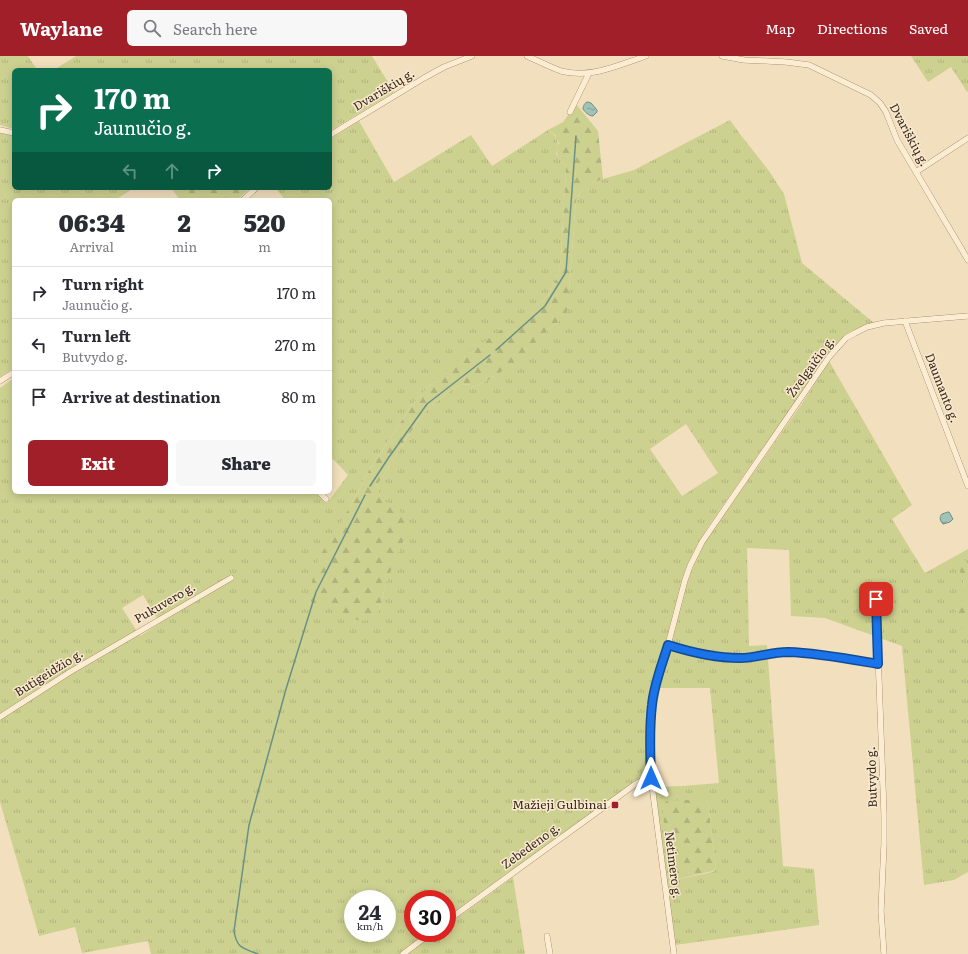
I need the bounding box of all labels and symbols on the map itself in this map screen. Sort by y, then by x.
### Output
street label: Dvariškių g. [349,64,418,115]
street label: Dvariškių g. [886,100,934,169]
street label: Žvelgaičio g. [782,332,838,401]
street label: Daumanto g. [921,350,964,425]
street label: Pukuvero g. [131,577,198,627]
pin [859,582,893,616]
street label: Butigeidžio g. [11,644,86,700]
street label: Butvydo g. [861,746,881,808]
position arrow [630,757,672,799]
place label: Mažieji Gulbinai [512,795,607,813]
marker: Mažieji Gulbinai [610,800,620,810]
street label: Zebedeno g. [497,818,563,873]
street label: Netimero g. [661,830,687,900]
speed limit sign: 30 [404,890,456,942]

